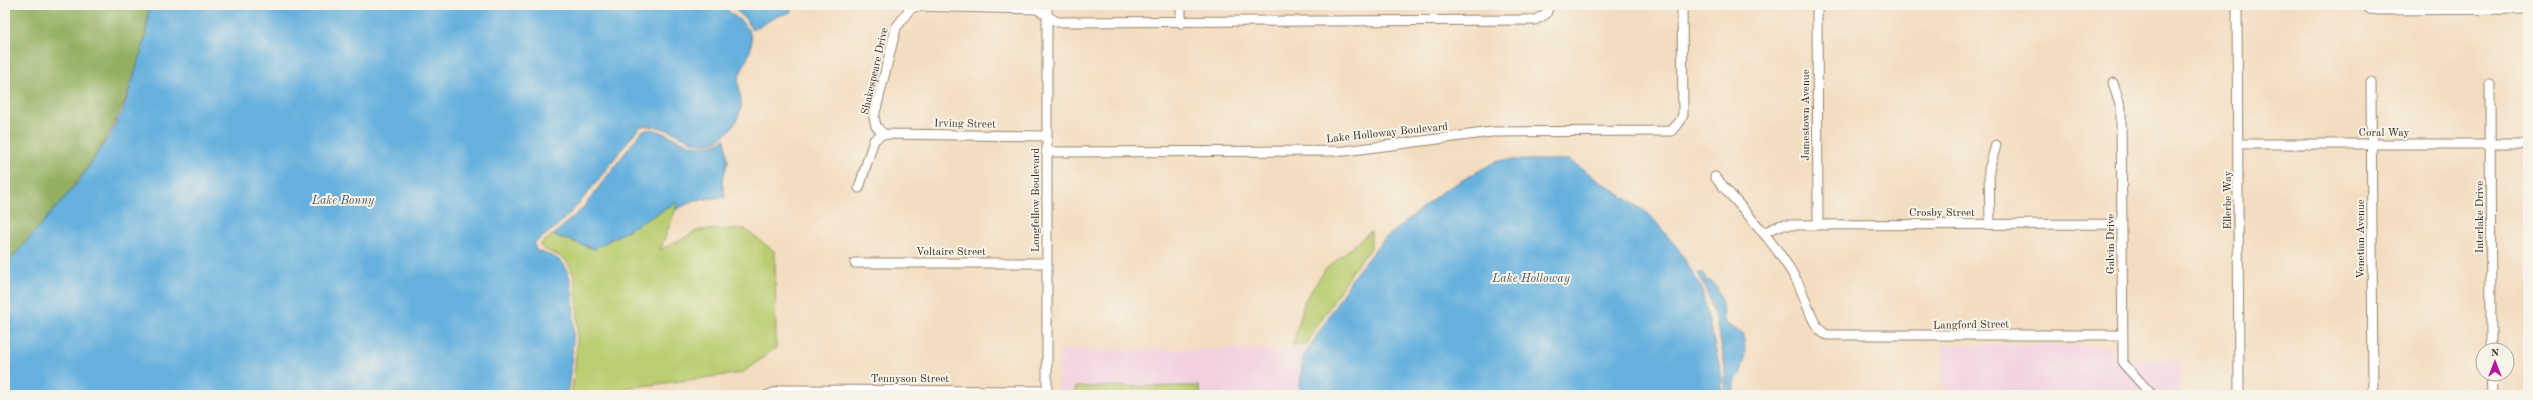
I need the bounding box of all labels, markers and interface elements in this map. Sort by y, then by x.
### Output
street label: Shakespeare Drive [860,27,891,116]
street label: Jamestown Avenue [1801,69,1812,161]
street label: Irving Street [934,118,996,131]
street label: Lake Holloway Boulevard [1326,122,1449,145]
street label: Coral Way [2359,128,2410,139]
street label: Longfellow Boulevard [1031,148,1042,252]
street label: Ellerbe Way [2223,170,2234,229]
street label: Interlake Drive [2475,181,2486,253]
water label: Lake Bonny [311,195,375,207]
street label: Venetian Avenue [2356,199,2367,279]
street label: Crosby Street [1909,208,1975,219]
street label: Galvin Drive [2106,214,2117,274]
street label: Voltaire Street [916,247,986,258]
water label: Lake Holloway [1491,273,1571,285]
street label: Langford Street [1933,319,2009,332]
north arrow [2475,342,2515,382]
text: N [2491,348,2500,359]
street label: Tennyson Street [871,374,949,385]

